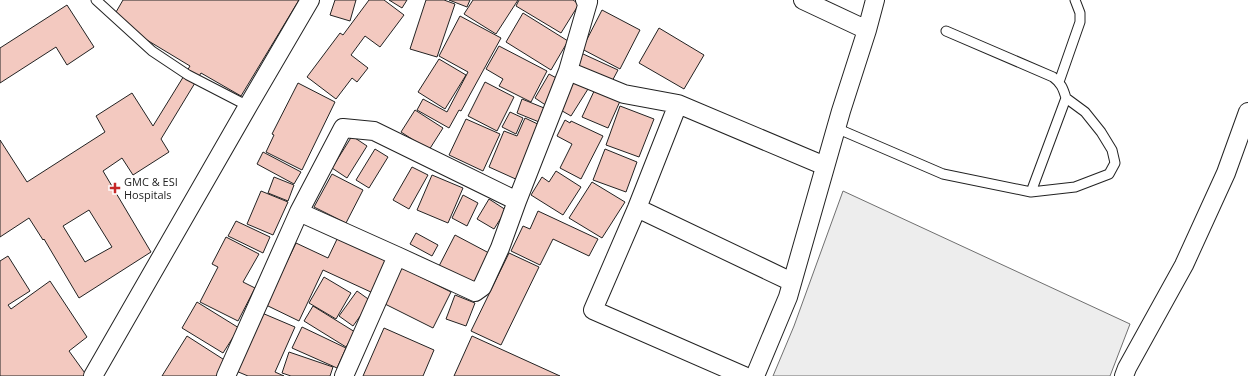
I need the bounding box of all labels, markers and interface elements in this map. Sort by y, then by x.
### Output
place label: GMC & ESI Hospitals [124,174,178,202]
marker: GMC & ESI Hospitals [109,182,121,194]

